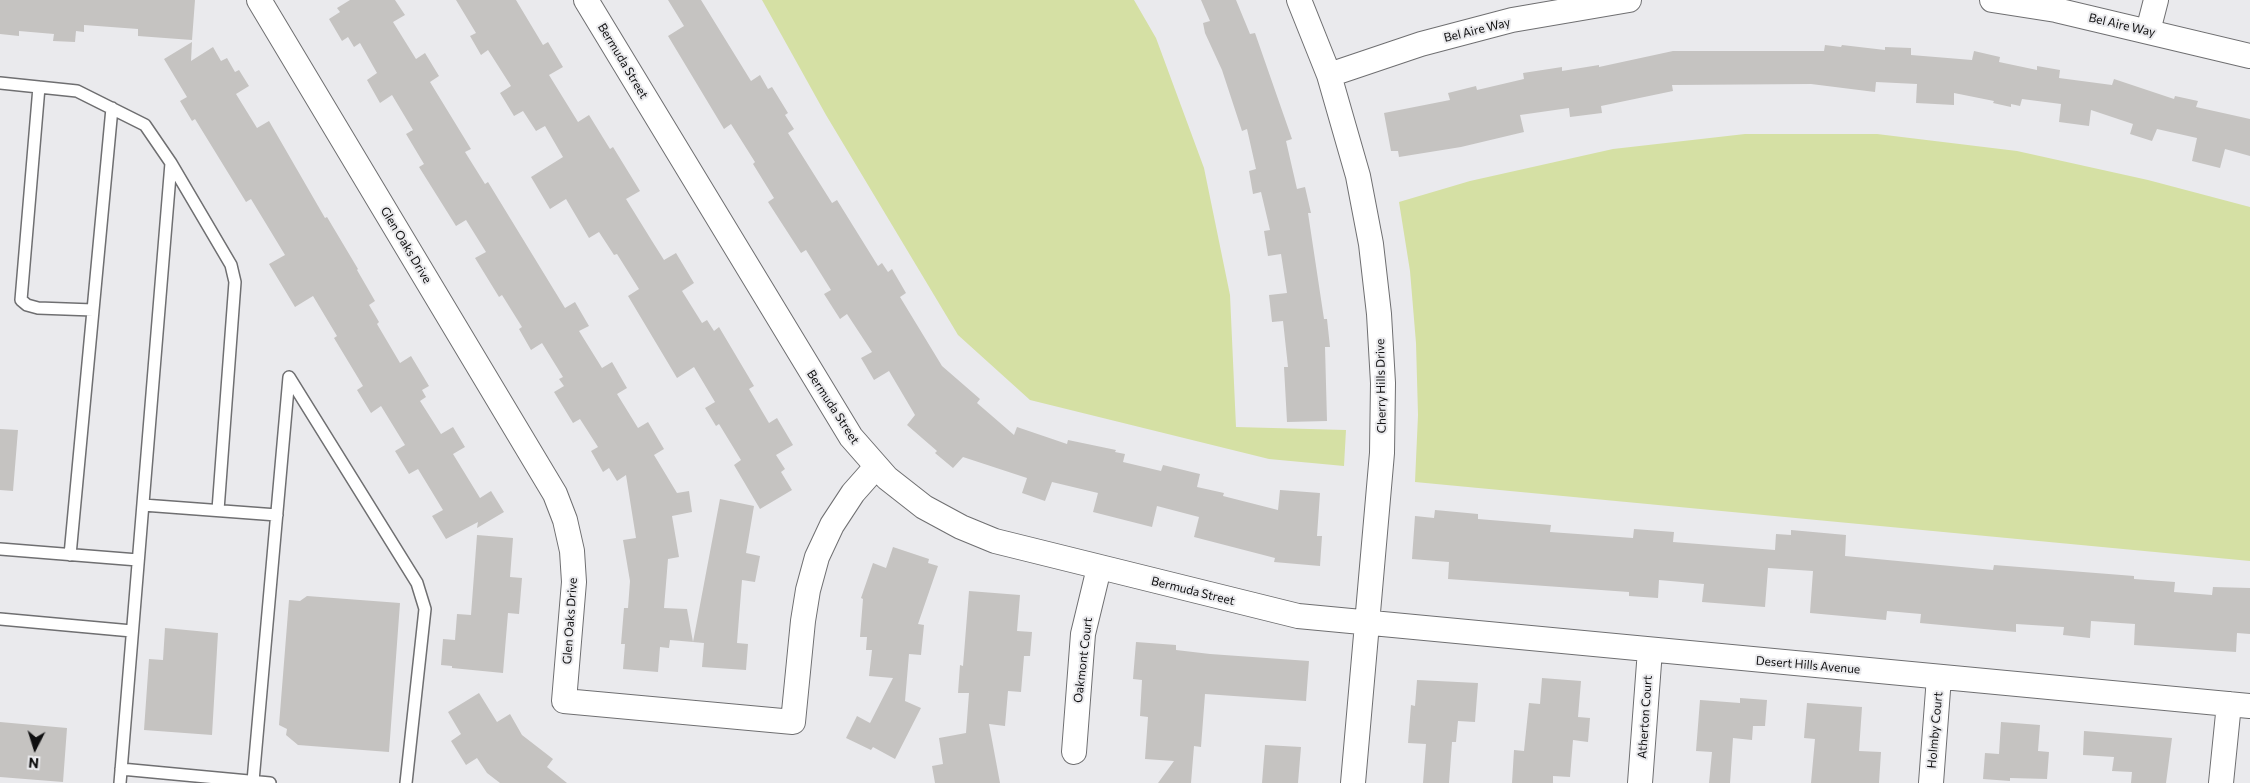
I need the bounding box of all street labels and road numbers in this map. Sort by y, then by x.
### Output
street label: Bel Aire Way [2087,10,2157,40]
street label: Bel Aire Way [1442,15,1512,45]
street label: Bermuda Street [595,21,651,101]
street label: Glen Oaks Drive [378,204,434,286]
street label: Cherry Hills Drive [1373,339,1389,433]
street label: Bermuda Street [804,367,862,447]
street label: Bermuda Street [1150,574,1236,608]
street label: Glen Oaks Drive [560,577,580,665]
street label: Oakmont Court [1071,616,1095,704]
street label: Desert Hills Avenue [1755,653,1861,677]
street label: Atherton Court [1635,675,1655,759]
street label: Holmby Court [1924,691,1946,769]

